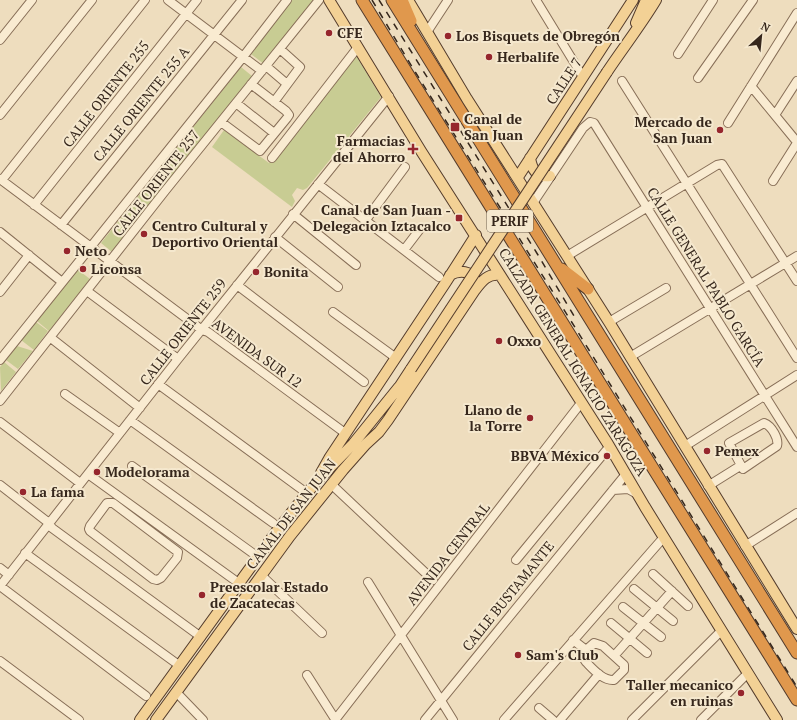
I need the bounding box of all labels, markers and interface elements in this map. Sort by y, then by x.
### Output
north arrow [741,16,781,56]
text: N [759,19,773,36]
place label: CFE [337,23,363,42]
place label: Los Bisquets de Obregón [456,26,620,45]
marker: CFE [324,28,334,38]
marker: Los Bisquets de Obregón [443,31,453,41]
street label: CALLE ORIENTE 255 [58,36,153,151]
street label: CALLE ORIENTE 255 A [88,42,193,165]
place label: Herbalife [497,47,560,66]
marker: Herbalife [484,52,494,62]
street label: CALLE 7 [541,53,586,108]
place label: Canal de San Juan [464,109,523,144]
place label: Mercado de San Juan [634,112,712,147]
marker: Canal de San Juan [449,121,461,133]
street label: CALLE ORIENTE 257 [108,125,203,240]
marker: Mercado de San Juan [715,125,725,135]
place label: Farmacias del Ahorro [333,131,405,166]
marker: Farmacias del Ahorro [408,144,418,154]
street label: CALLE GENERAL PABLO GARCÍA [643,183,770,371]
place label: Canal de San Juan - Delegacion Iztacalco [313,200,451,235]
road number: PERIF [487,210,533,232]
marker: Canal de San Juan - Delegacion Iztacalco [454,213,464,223]
place label: Centro Cultural y Deportivo Oriental [152,216,279,251]
marker: Centro Cultural y Deportivo Oriental [139,229,149,239]
place label: Neto [75,241,107,260]
street label: CALZADA GENERAL IGNACIO ZARAGOZA [495,244,652,480]
marker: Neto [62,246,72,256]
place label: Liconsa [91,259,142,278]
place label: Bonita [264,262,309,281]
marker: Liconsa [78,264,88,274]
marker: Bonita [251,267,261,277]
street label: CALLE ORIENTE 259 [135,274,230,389]
street label: AVENIDA SUR 12 [208,313,306,392]
place label: Oxxo [507,331,541,350]
marker: Oxxo [494,336,504,346]
place label: Llano de la Torre [464,400,522,435]
marker: Llano de la Torre [525,413,535,423]
place label: Pemex [715,441,759,460]
place label: BBVA México [511,446,599,465]
marker: Pemex [702,446,712,456]
marker: BBVA México [602,451,612,461]
street label: CANAL DE SAN JUAN [241,455,340,573]
place label: Modelorama [105,462,190,481]
marker: Modelorama [92,467,102,477]
place label: La fama [31,482,85,501]
marker: La fama [18,487,28,497]
street label: AVENIDA CENTRAL [402,498,494,609]
street label: CALLE BUSTAMANTE [457,537,558,655]
place label: Preescolar Estado de Zacatecas [210,577,328,612]
marker: Preescolar Estado de Zacatecas [197,590,207,600]
place label: Sam's Club [526,645,599,664]
marker: Sam's Club [513,650,523,660]
place label: Taller mecanico en ruinas [626,675,733,710]
marker: Taller mecanico en ruinas [736,688,746,698]

